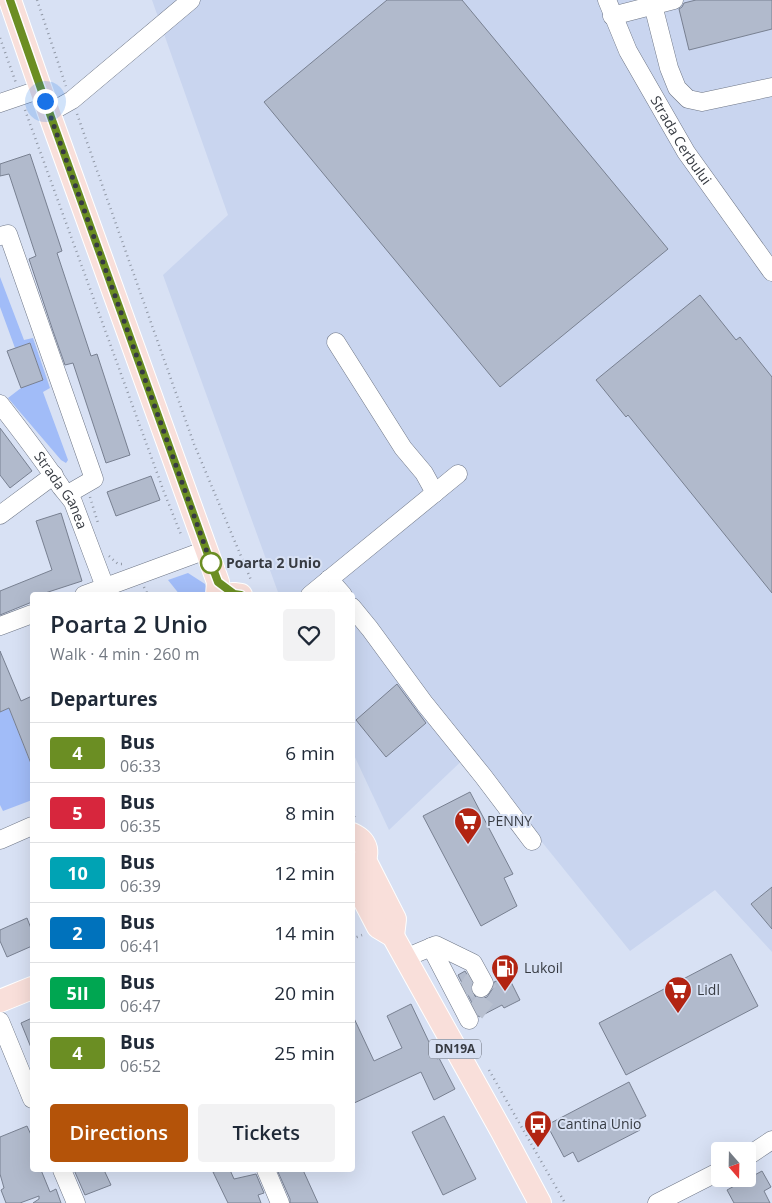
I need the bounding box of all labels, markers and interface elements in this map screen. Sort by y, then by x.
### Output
your location [33,89,58,114]
street label: Strada Cerbului [647,92,716,188]
street label: Strada Ganea [30,447,92,531]
marker: Poarta 2 Unio [200,552,222,574]
place label: Poarta 2 Unio [226,553,321,572]
text: Poarta 2 Unio [50,607,208,640]
button: heart [283,609,335,661]
text: Walk · 4 min · 260 m [50,643,200,665]
text: Departures [50,686,157,712]
text: Bus [120,729,155,755]
text: 6 min [285,740,335,766]
text: 4 [72,741,83,765]
text: 06:33 [120,755,161,777]
text: Bus [120,789,155,815]
text: 8 min [285,800,335,826]
text: 5 [72,801,83,825]
supermarket icon: PENNY [453,806,483,845]
place label: PENNY [487,811,532,830]
text: 06:35 [120,815,161,837]
text: Bus [120,849,155,875]
text: 12 min [274,860,335,886]
text: 10 [67,861,88,885]
text: 06:39 [120,875,161,897]
text: Bus [120,909,155,935]
text: 14 min [274,920,335,946]
text: 2 [72,921,83,945]
text: 06:41 [120,935,161,957]
fuel station icon: Lukoil [490,953,520,992]
place label: Lukoil [524,958,563,977]
text: Bus [120,969,155,995]
supermarket icon: Lidl [663,975,693,1014]
text: 20 min [274,980,335,1006]
place label: Lidl [697,980,720,999]
text: 5II [66,981,89,1005]
text: 06:47 [120,995,161,1017]
text: Bus [120,1029,155,1055]
text: 25 min [274,1040,335,1066]
road number: DN19A [429,1040,481,1058]
text: 4 [72,1041,83,1065]
text: 06:52 [120,1055,161,1077]
button: Directions [50,1104,188,1162]
button: Tickets [198,1104,335,1162]
bus stop icon: Cantina Unio [523,1109,553,1148]
place label: Cantina Unio [557,1114,641,1133]
north arrow [711,1142,756,1188]
map controls [711,1142,756,1187]

